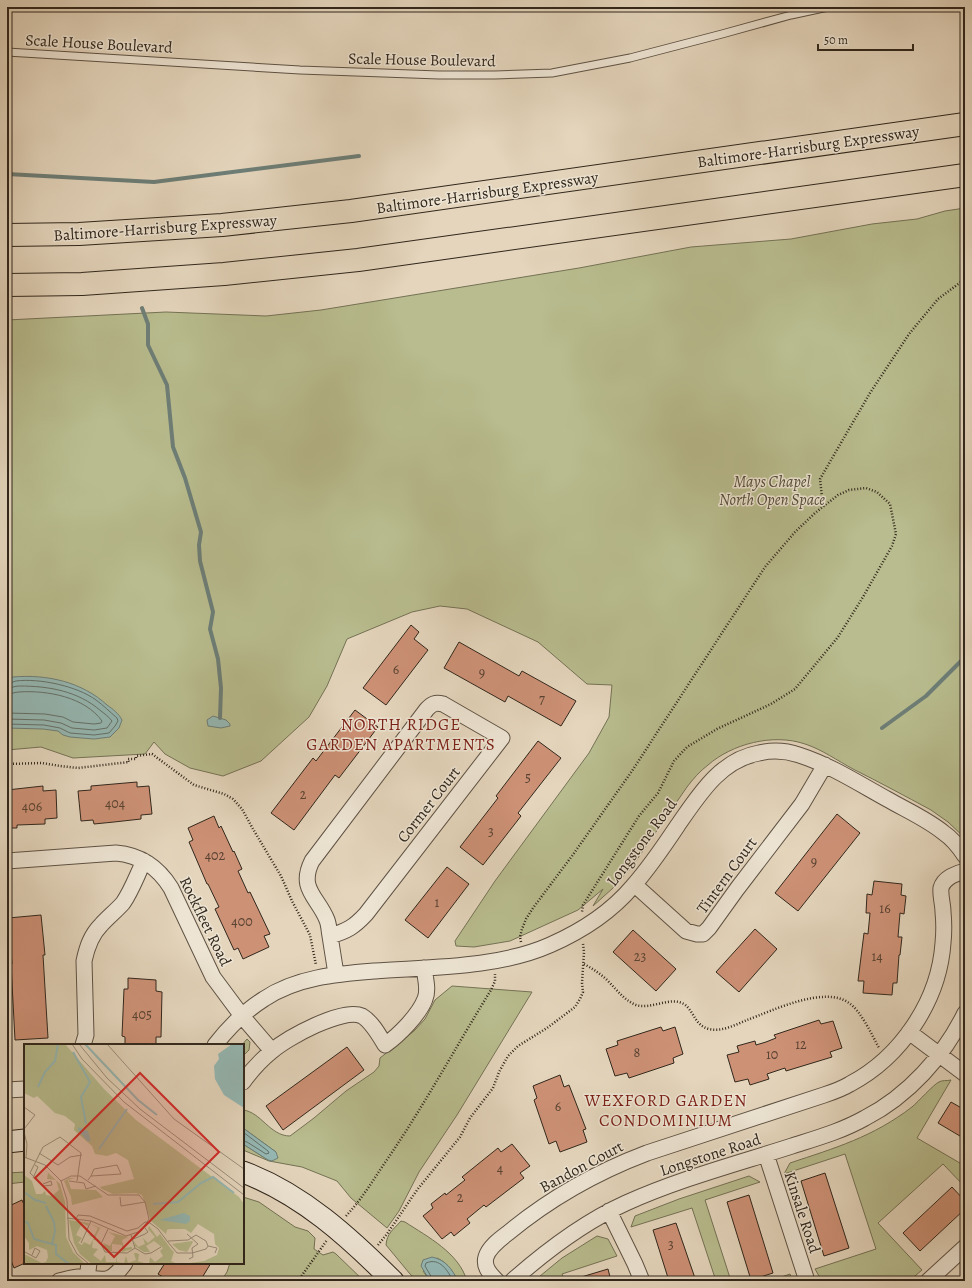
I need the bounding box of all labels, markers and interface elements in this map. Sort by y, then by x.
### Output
scale bar [818,26,913,52]
street label: Scale House Boulevard [25,29,174,59]
text: 50 m [824,32,848,48]
street label: Scale House Boulevard [348,48,496,72]
street label: Baltimore-Harrisburg Expressway [696,120,921,173]
street label: Baltimore-Harrisburg Expressway [375,166,600,219]
street label: Baltimore-Harrisburg Expressway [53,209,278,247]
park label: Mays Chapel North Open Space [719,471,825,511]
house number: 6 [393,660,399,679]
house number: 9 [479,663,485,682]
house number: 7 [539,690,545,709]
district label: NORTH RIDGE GARDEN APARTMENTS [306,713,496,756]
street label: Cormer Court [392,762,466,847]
house number: 5 [525,768,531,787]
house number: 2 [300,785,307,804]
house number: 404 [105,794,125,813]
street label: Longstone Road [601,794,682,891]
house number: 406 [22,797,42,816]
house number: 3 [488,822,494,841]
street label: Tintern Court [692,833,762,918]
house number: 402 [205,846,226,865]
house number: 9 [811,852,817,871]
street label: Rockfleet Road [174,873,236,970]
house number: 1 [435,893,440,912]
house number: 16 [879,899,891,918]
house number: 400 [231,912,253,931]
house number: 23 [634,947,646,966]
house number: 14 [871,947,883,966]
house number: 405 [132,1005,152,1024]
house number: 12 [795,1035,807,1054]
house number: 8 [634,1043,641,1062]
inset map [24,1044,244,1264]
house number: 10 [766,1045,778,1064]
district label: WEXFORD GARDEN CONDOMINIUM [584,1089,747,1132]
house number: 6 [555,1097,561,1116]
street label: Longstone Road [657,1128,764,1182]
street label: Bandon Court [536,1136,627,1198]
house number: 4 [497,1159,503,1178]
street label: Kinsale Road [778,1169,826,1256]
house number: 2 [457,1188,464,1207]
house number: 3 [668,1235,674,1254]

